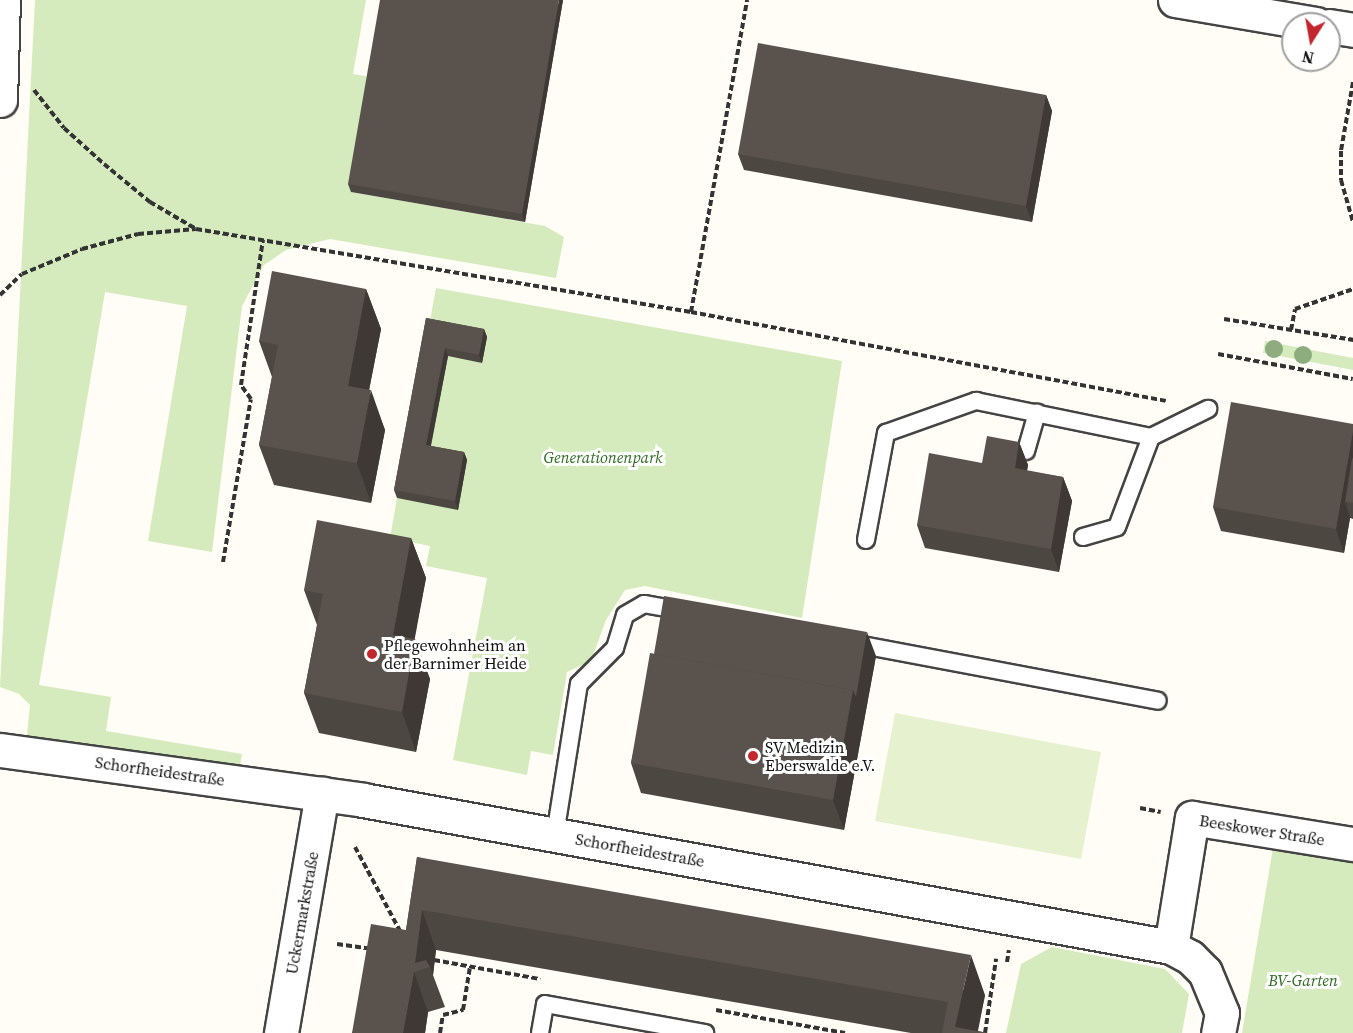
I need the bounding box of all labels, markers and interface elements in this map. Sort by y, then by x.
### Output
north arrow [1281,12,1341,72]
text: N [1300,46,1316,70]
park label: Generationenpark [543,447,663,467]
place label: Pflegewohnheim an der Barnimer Heide [384,635,527,673]
marker: Pflegewohnheim an der Barnimer Heide [365,647,379,661]
place label: SV Medizin Eberswalde e.V. [765,737,875,775]
marker: SV Medizin Eberswalde e.V. [746,749,760,763]
street label: Schorfheidestraße [94,752,226,790]
street label: Beeskower Straße [1198,811,1326,849]
street label: Schorfheidestraße [574,829,706,871]
street label: Uckermarkstraße [282,850,322,976]
park label: BV-Garten [1268,970,1338,990]

